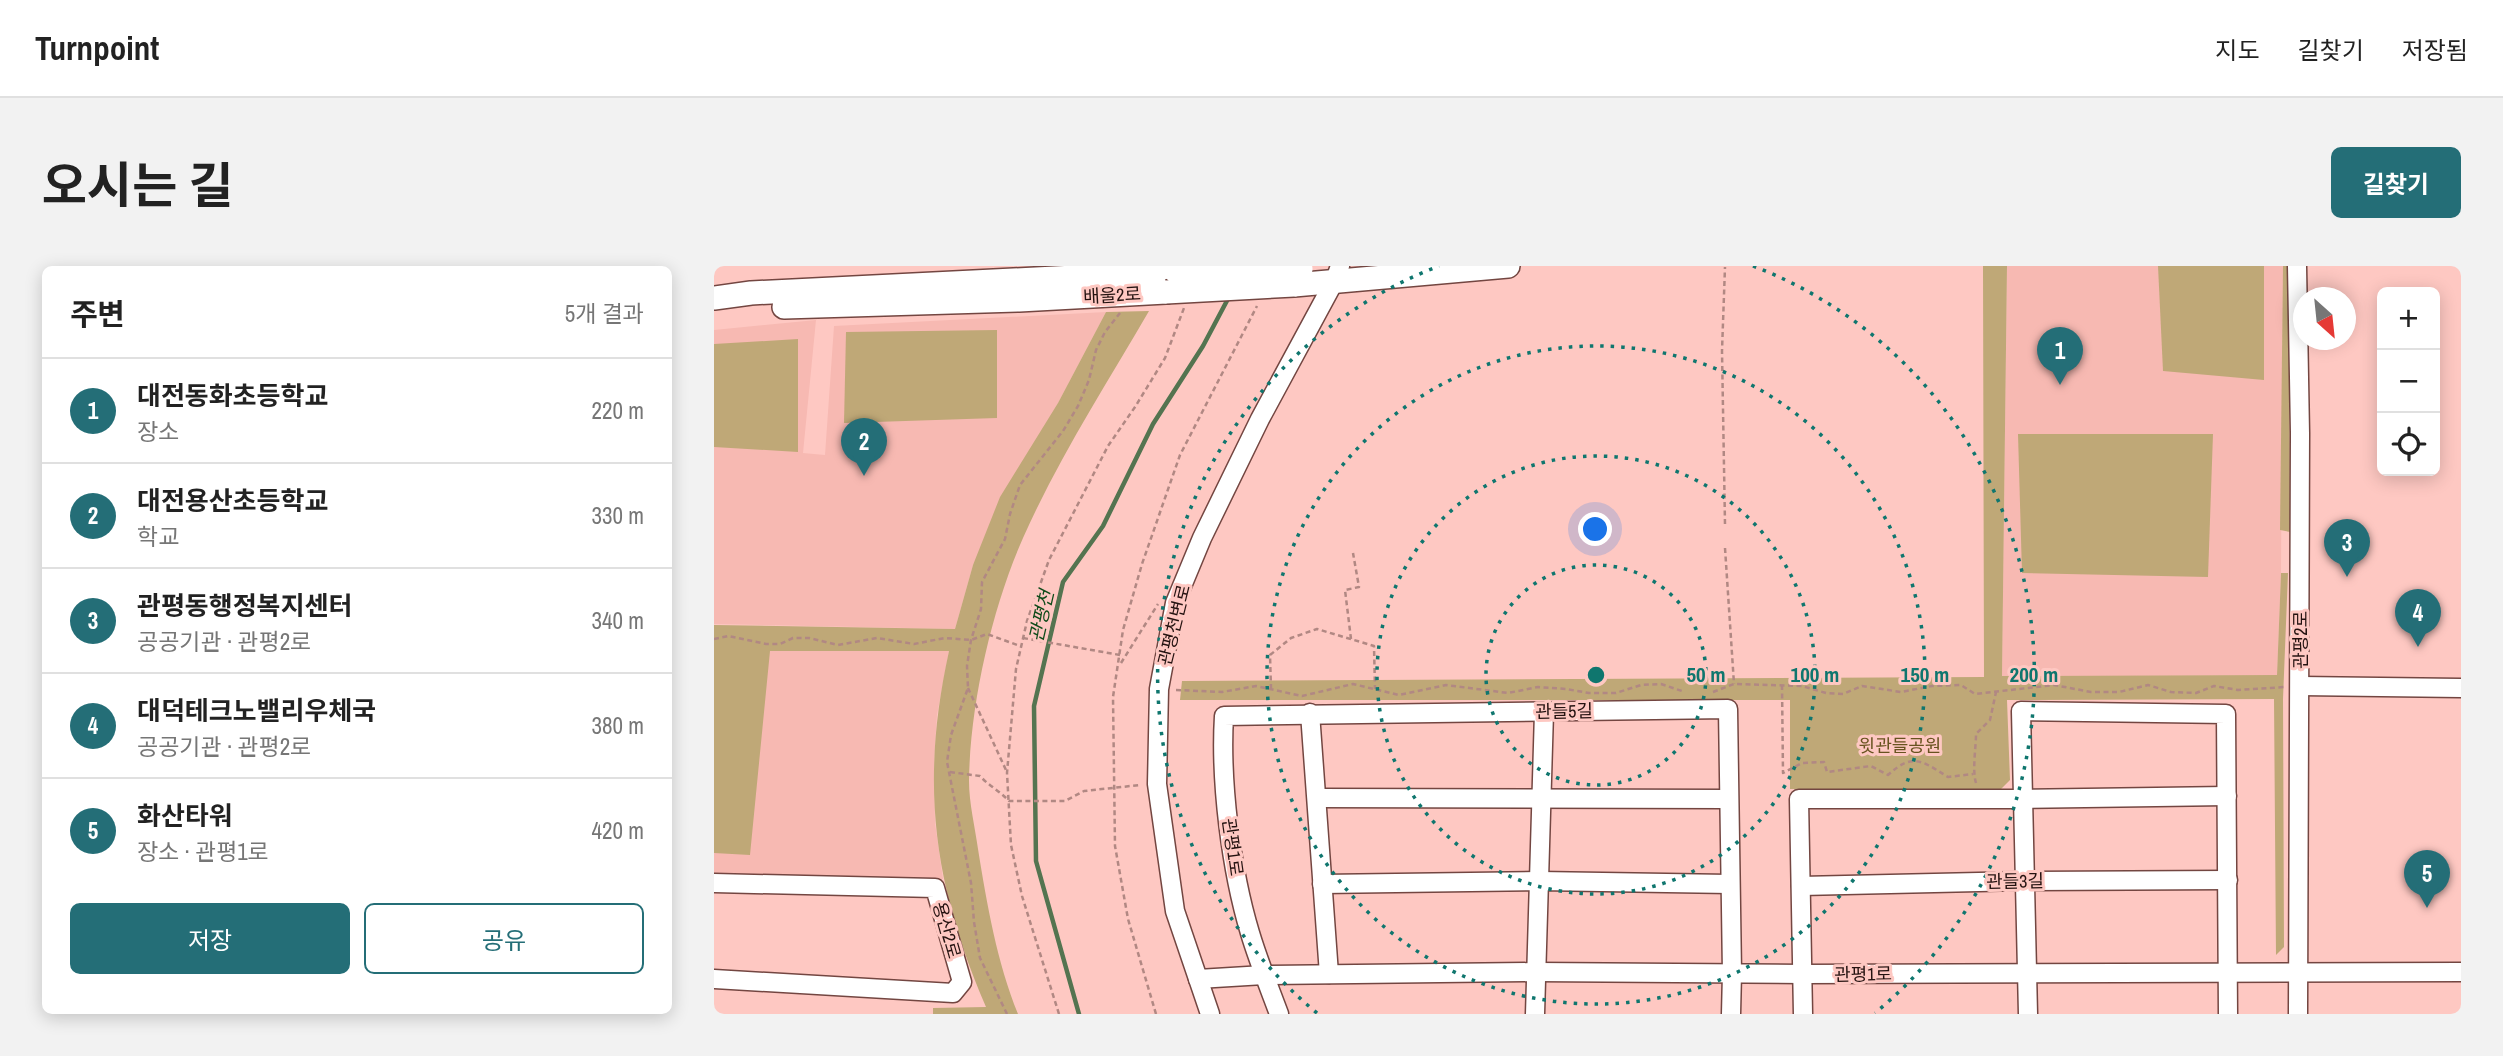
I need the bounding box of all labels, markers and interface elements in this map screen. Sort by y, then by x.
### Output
text: Turnpoint [35,26,159,70]
text: 지도 [2215,34,2260,66]
text: 길찾기 [2298,34,2364,66]
text: 저장됨 [2402,34,2468,66]
button: 길찾기 [2331,147,2461,218]
text: 오시는 길 [42,152,234,218]
street label: 배울2로 [1082,281,1142,309]
north arrow [2293,287,2356,350]
map controls [2377,287,2440,476]
button: + [2377,287,2440,350]
text: 주변 [70,294,125,334]
text: 5개 결과 [565,298,644,329]
pin: 1 [2037,327,2083,385]
button: − [2377,350,2440,413]
text: 대전동화초등학교 [137,378,328,413]
text: 1 [88,395,98,426]
text: 220 m [592,395,644,426]
button: locate [2377,413,2440,476]
text: 장소 [137,416,179,447]
pin: 2 [841,418,887,476]
text: 대전용산초등학교 [137,483,328,518]
text: 2 [88,500,98,531]
text: 330 m [592,500,644,531]
your location [1578,512,1612,546]
pin: 3 [2324,519,2370,577]
text: 학교 [137,521,179,552]
street label: 관평천변로 [1152,582,1196,668]
water label: 관평천 [1022,586,1060,644]
text: 관평동행정복지센터 [137,588,352,623]
pin: 4 [2395,589,2441,647]
text: 3 [88,605,98,636]
text: 340 m [592,605,644,636]
street label: 관평2로 [2288,611,2313,669]
text: 공공기관 · 관평2로 [137,626,311,657]
text: 50 m [1686,660,1726,689]
text: 100 m [1791,660,1839,689]
text: 150 m [1901,660,1949,689]
text: 200 m [2010,660,2058,689]
centre of rings [1584,663,1608,687]
text: 대덕테크노밸리우체국 [137,693,376,728]
street label: 관들5길 [1535,698,1593,724]
text: 4 [88,710,98,741]
text: 380 m [592,710,644,741]
text: 공공기관 · 관평2로 [137,731,311,762]
park label: 윗관들공원 [1859,733,1941,758]
text: 화산타워 [137,798,233,833]
text: 5 [88,815,98,846]
text: 420 m [592,815,644,846]
street label: 관평1로 [1217,817,1249,877]
text: 장소 · 관평1로 [137,836,269,867]
pin: 5 [2404,850,2450,908]
street label: 관들3길 [1986,868,2044,894]
street label: 용산2로 [927,899,967,961]
button: 저장 [70,903,350,974]
button: 공유 [364,903,644,974]
street label: 관평1로 [1834,961,1892,987]

